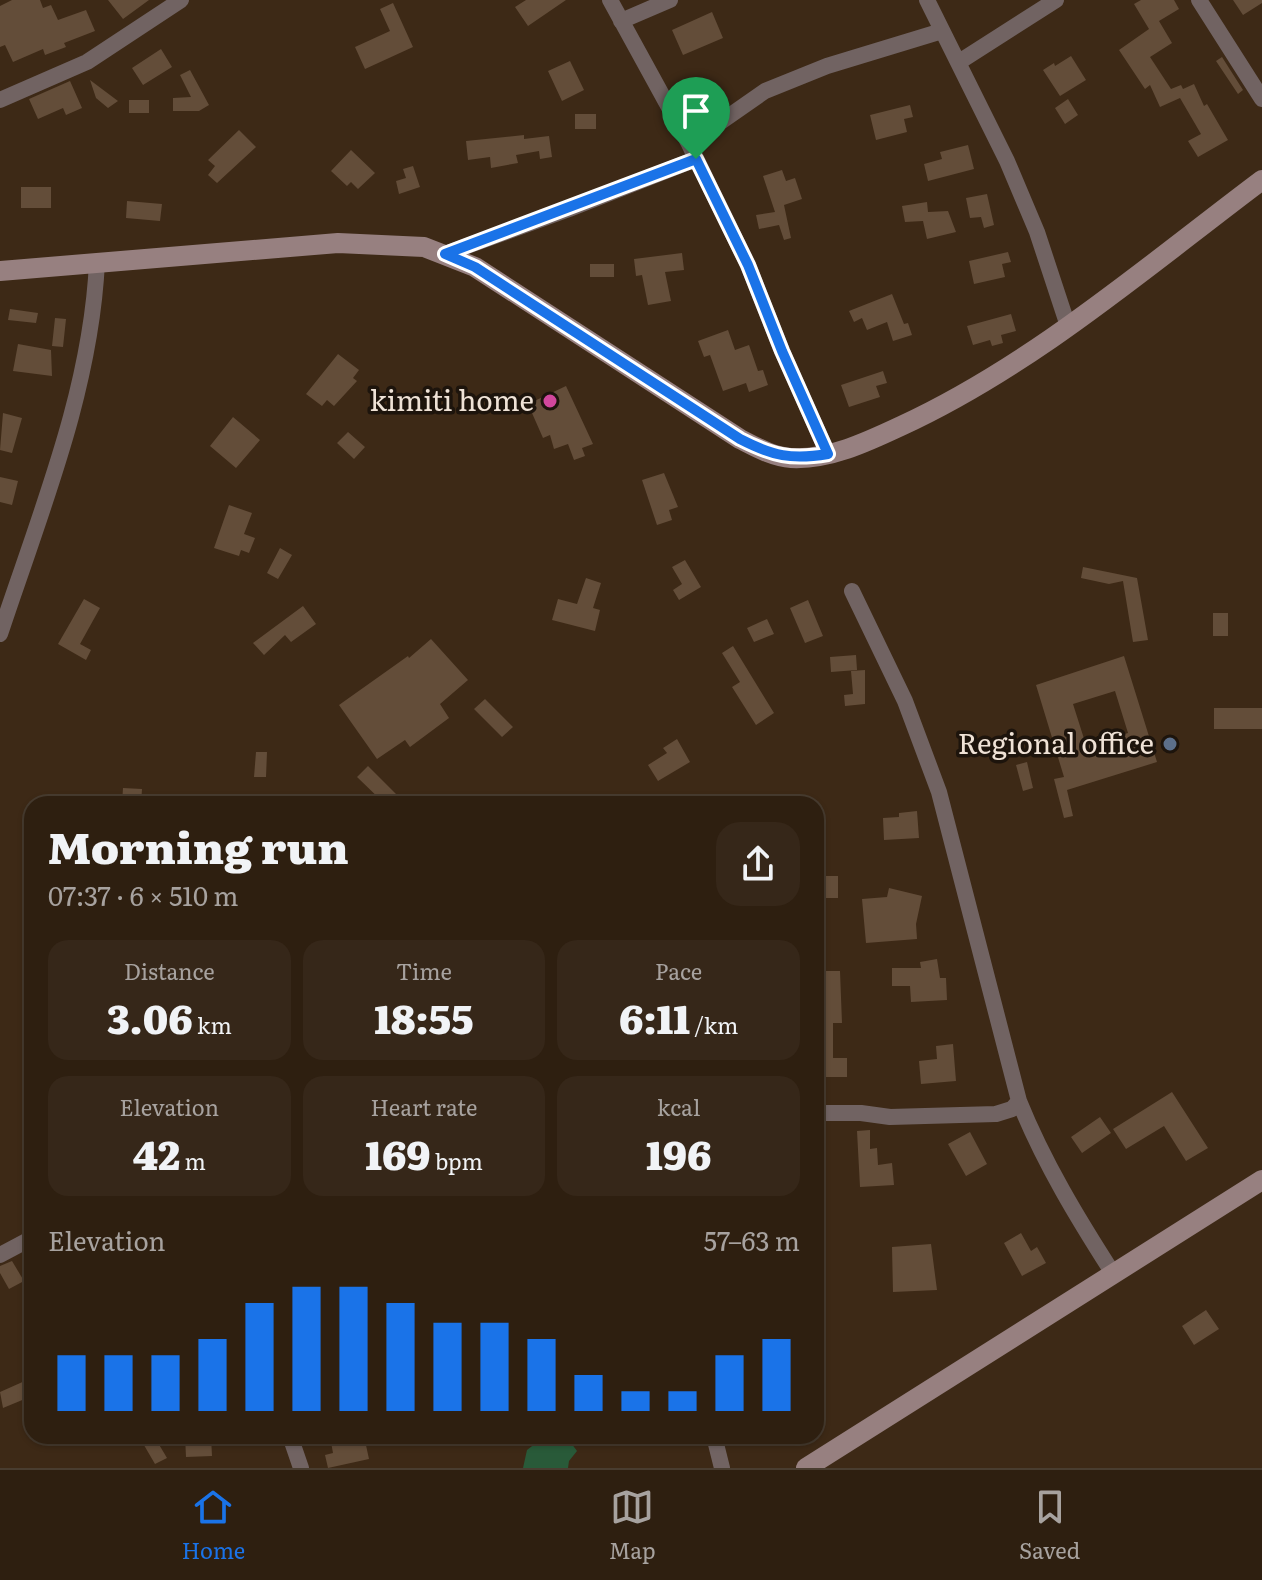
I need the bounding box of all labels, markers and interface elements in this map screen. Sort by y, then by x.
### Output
pin [662,77,730,159]
icon: arrive [674,89,718,133]
place label: kimiti home [370,378,534,420]
marker: kimiti home [541,392,559,410]
place label: Regional office [958,721,1154,763]
marker: Regional office [1161,735,1179,753]
text: Morning run [48,812,349,878]
button: share [716,822,800,906]
text: 07:37 · 6 × 510 m [48,875,238,914]
text: Distance [124,954,215,987]
text: Time [396,954,452,987]
text: Pace [655,954,702,987]
text: 3.06 [107,987,193,1046]
text: 18:55 [374,987,474,1046]
text: 6:11 [619,987,690,1046]
text: km [193,1008,232,1041]
text: /km [690,1008,738,1041]
text: Elevation [120,1090,219,1123]
text: Heart rate [371,1090,477,1123]
text: kcal [657,1090,700,1123]
text: 42 [133,1123,180,1182]
text: 169 [365,1123,431,1182]
text: 196 [646,1123,711,1182]
text: m [180,1144,206,1177]
text: bpm [431,1144,483,1177]
text: Elevation [48,1220,166,1259]
text: 57–63 m [704,1220,800,1259]
tab: Home [182,1485,245,1566]
tab: Map [609,1485,656,1566]
tab: Saved [1019,1485,1080,1566]

